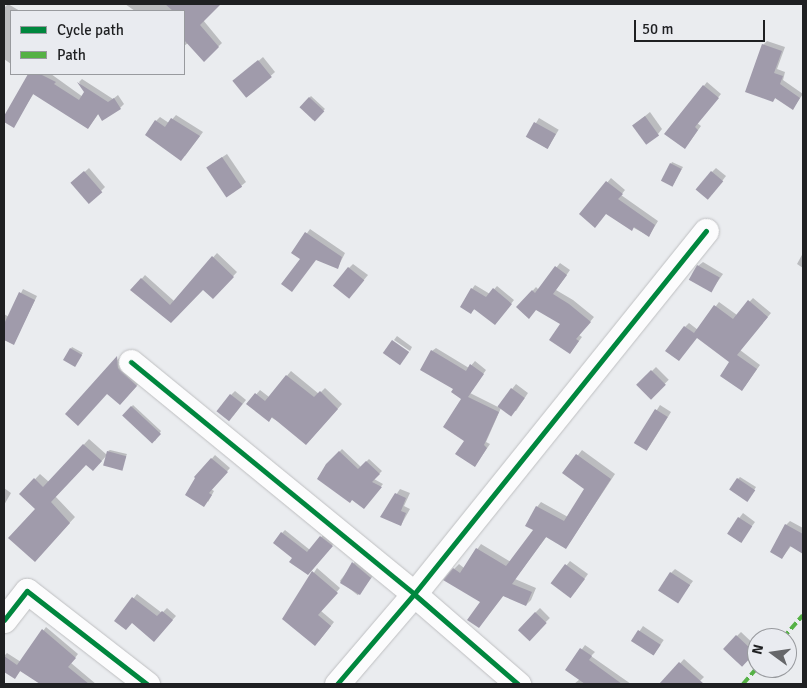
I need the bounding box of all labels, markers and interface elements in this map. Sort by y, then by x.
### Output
legend [10,10,185,75]
scale bar [637,10,768,42]
text: 50 m [642,20,673,38]
text: Cycle path [57,21,124,39]
text: Path [57,46,86,64]
north arrow [747,628,797,678]
text: N [749,643,767,656]

